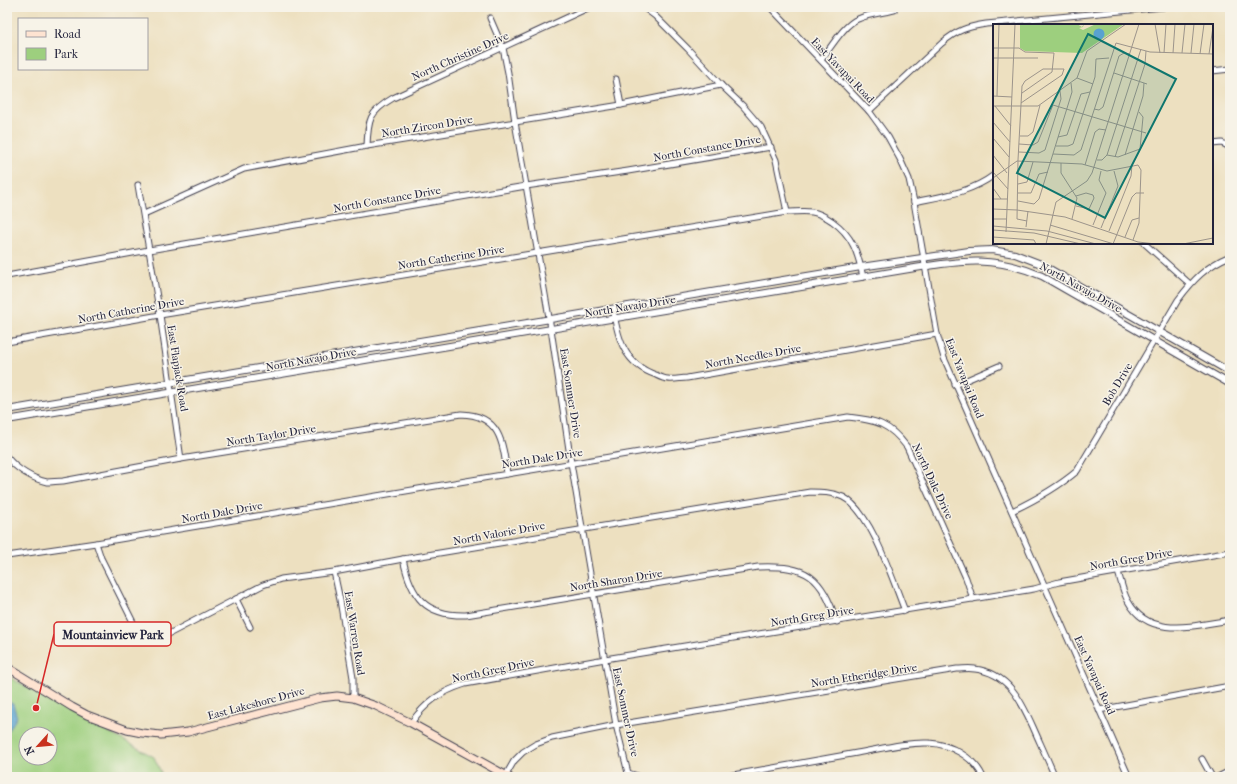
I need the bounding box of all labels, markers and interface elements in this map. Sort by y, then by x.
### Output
legend [18,18,148,70]
inset map [993,24,1213,244]
text: Road [54,27,81,41]
street label: North Christine Drive [410,29,511,84]
street label: East Yavapai Road [808,35,878,106]
text: Park [54,47,79,61]
street label: North Zircon Drive [381,113,474,140]
street label: North Constance Drive [652,133,762,164]
street label: North Constance Drive [332,184,442,215]
street label: North Catherine Drive [397,243,506,272]
street label: North Navajo Drive [1037,259,1125,316]
street label: North Navajo Drive [584,293,677,320]
street label: North Catherine Drive [77,295,186,326]
street label: East Flapjack Road [164,324,191,413]
street label: East Yavapai Road [943,336,987,421]
street label: North Needles Drive [704,342,803,371]
street label: North Navajo Drive [265,345,358,374]
street label: East Sommer Drive [557,347,584,440]
street label: Bob Drive [1100,360,1136,408]
street label: North Taylor Drive [225,422,317,449]
street label: North Dale Drive [909,441,956,522]
street label: North Dale Drive [501,446,584,471]
street label: North Dale Drive [181,499,264,526]
street label: North Valorie Drive [452,519,547,548]
street label: North Greg Drive [1089,546,1174,573]
street label: North Sharon Drive [569,567,664,594]
street label: East Warren Road [341,590,368,677]
street label: North Greg Drive [770,603,855,629]
callout: Mountainview Park [54,622,171,646]
text: Mountainview Park [61,628,164,642]
street label: East Yavapai Road [1071,634,1118,718]
street label: North Greg Drive [451,655,536,686]
street label: North Etheridge Drive [810,661,919,690]
street label: East Sommer Drive [610,666,641,758]
street label: East Lakeshore Drive [206,684,307,723]
north arrow [18,726,58,766]
text: N [22,743,37,757]

